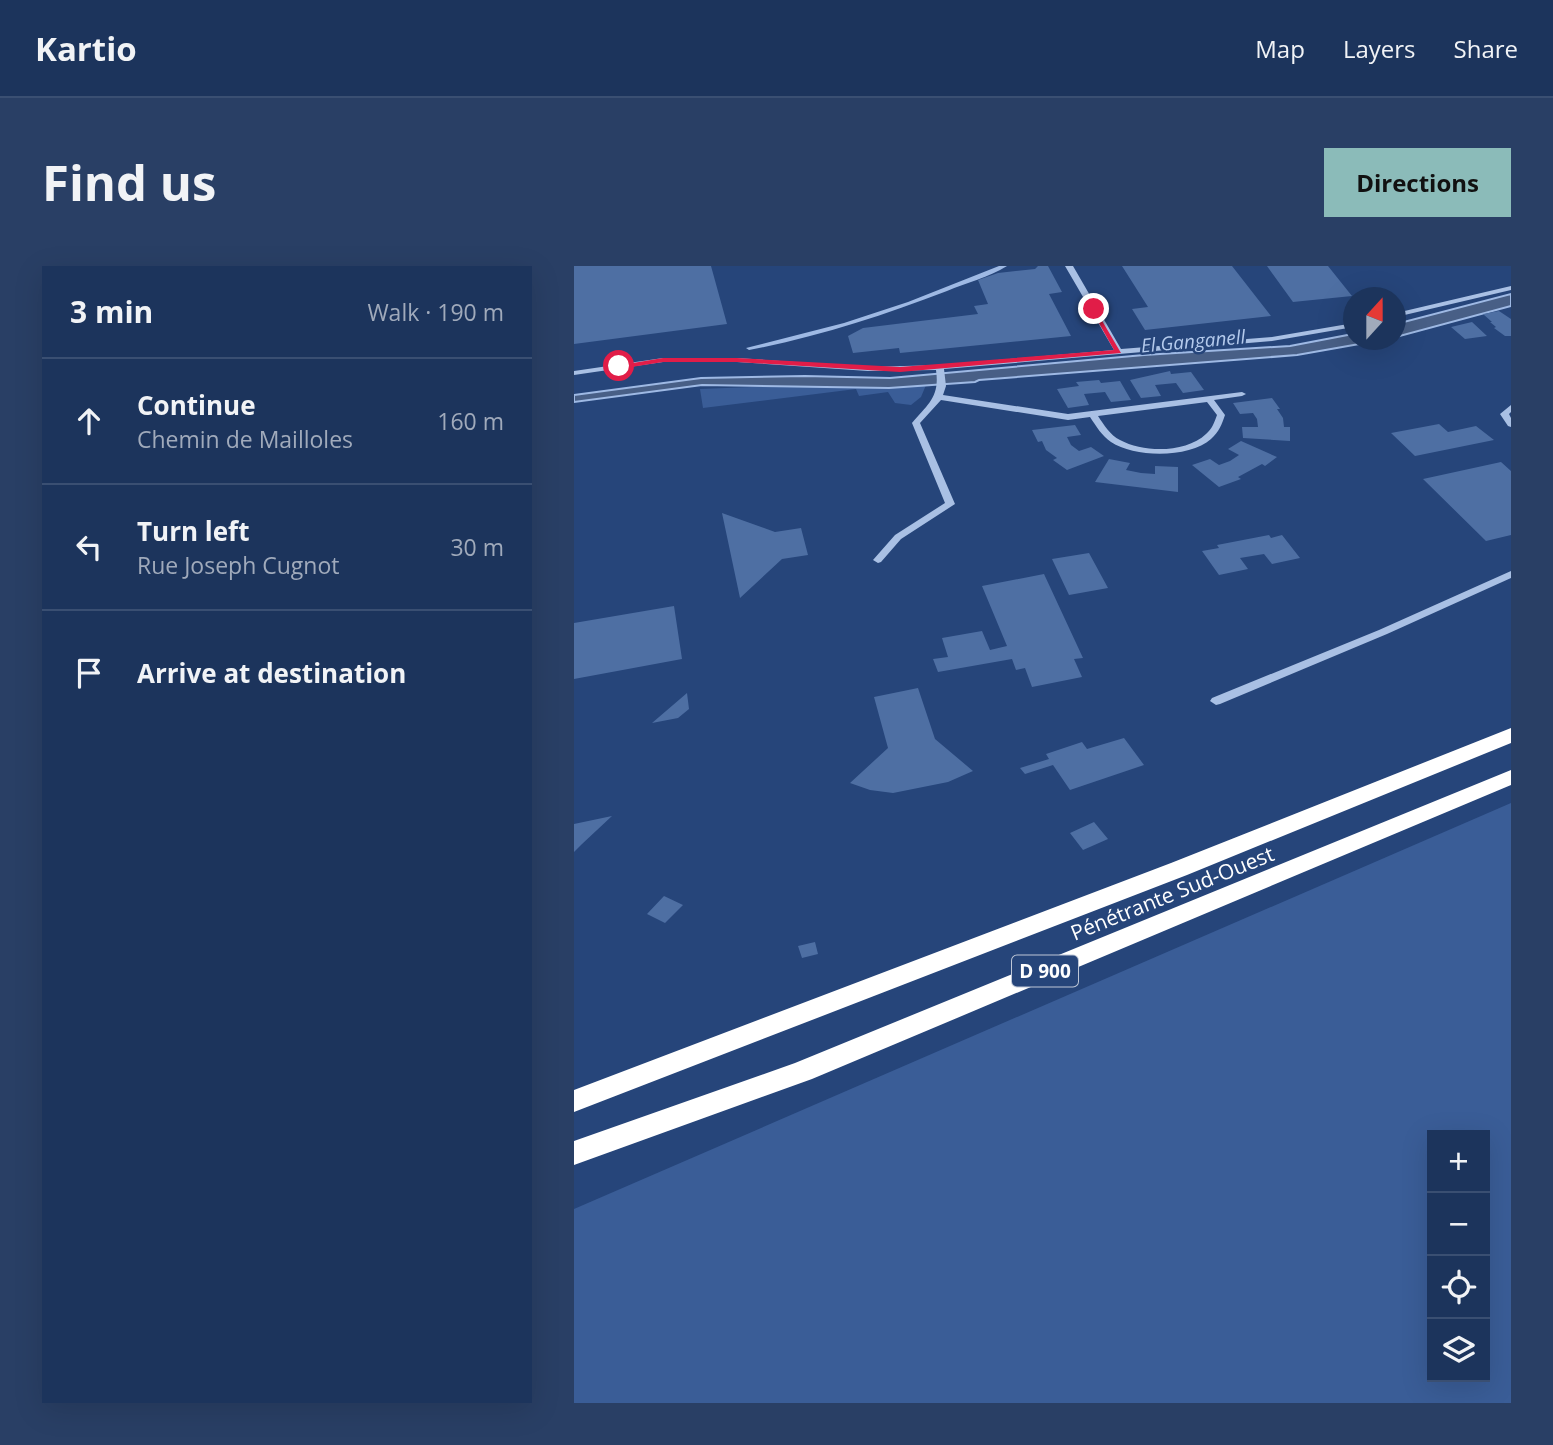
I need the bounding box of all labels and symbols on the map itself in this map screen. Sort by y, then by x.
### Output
north arrow [1343,287,1406,350]
route end [1078,293,1109,324]
water label: El Ganganell [1140,323,1248,359]
route start [603,350,634,381]
street label: Pénétrante Sud-Ouest [1066,839,1278,947]
road number: D 900 [1012,956,1078,986]

